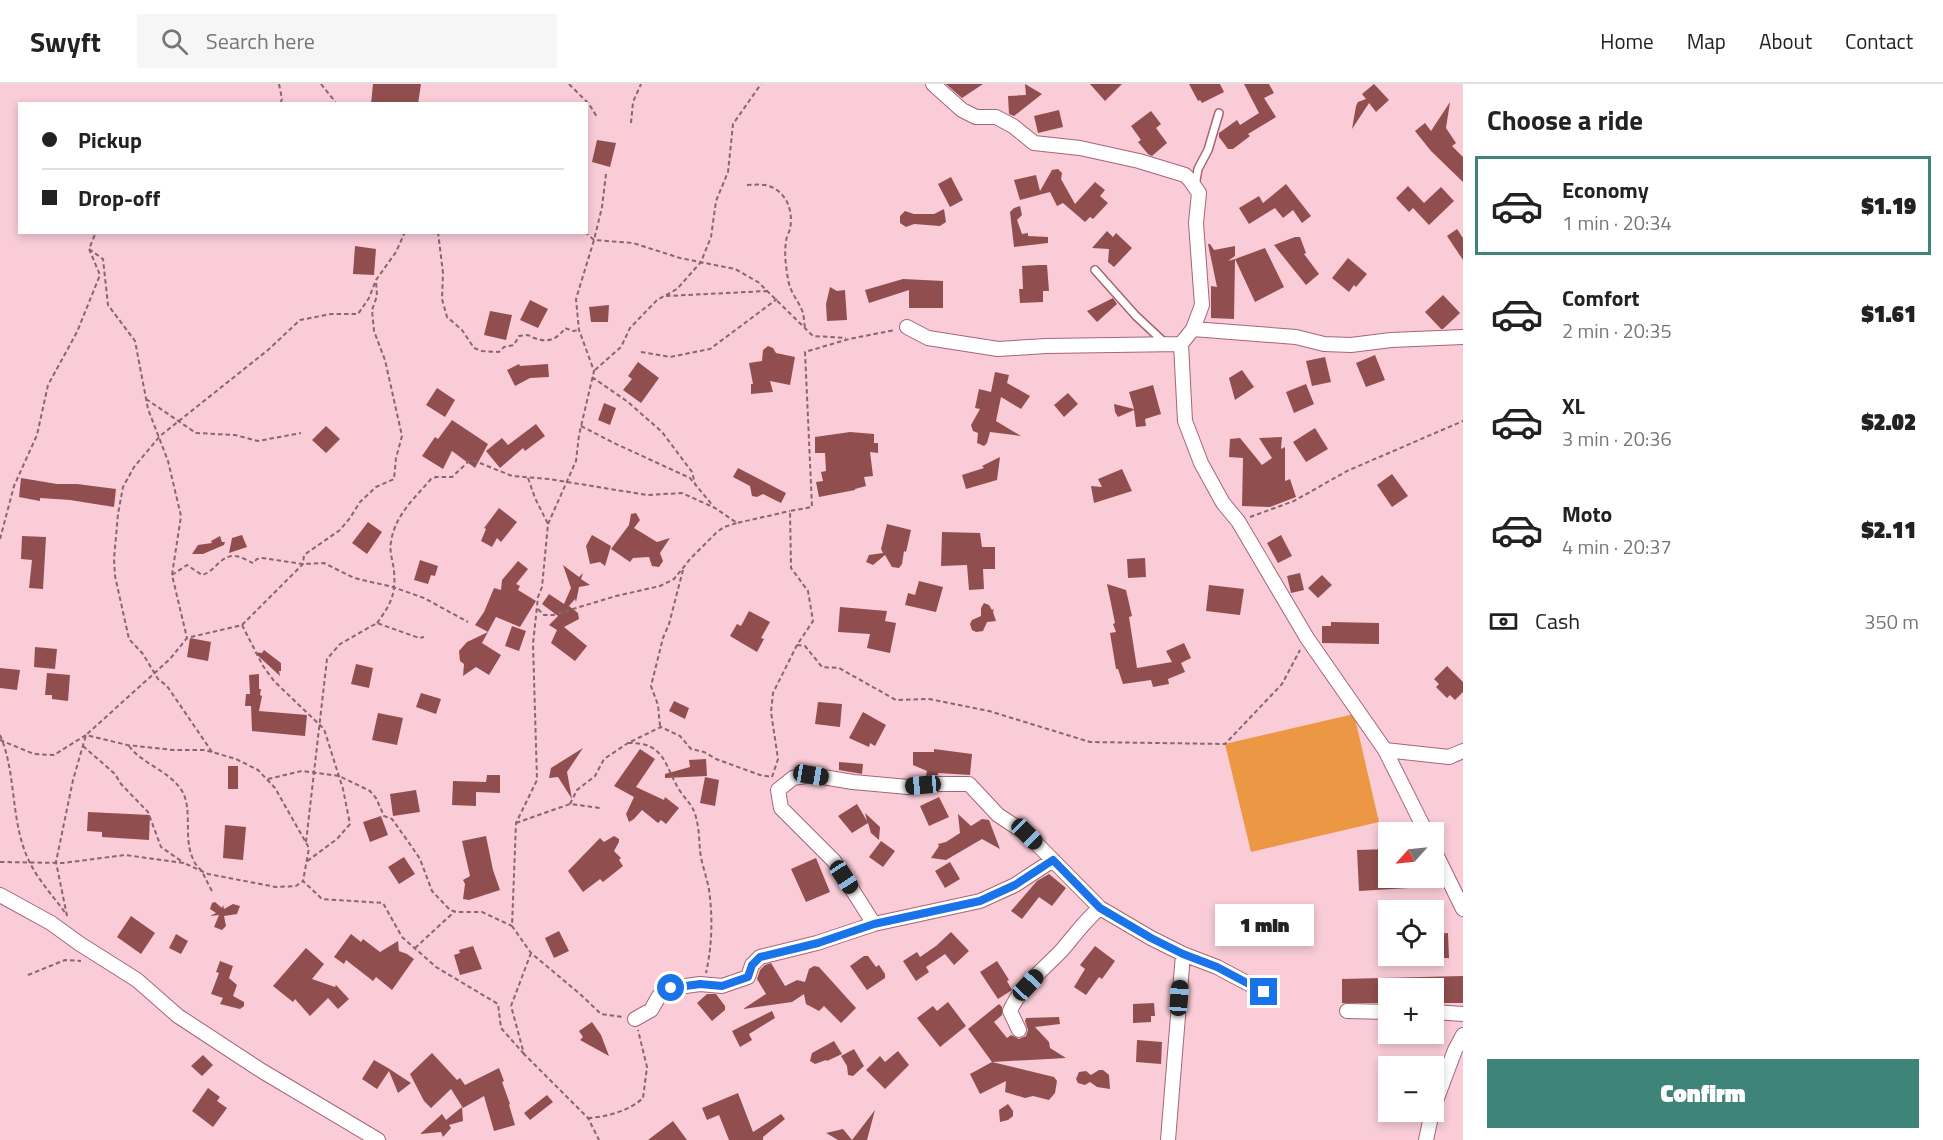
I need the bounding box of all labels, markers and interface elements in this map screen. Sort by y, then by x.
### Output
search box [137,14,557,68]
text: Swyft [30,20,101,63]
text: Search here [206,24,315,58]
icon: search [158,25,191,58]
text: Home [1600,25,1654,57]
text: Map [1687,25,1726,57]
text: About [1759,25,1812,57]
text: Contact [1845,25,1913,57]
text: Choose a ride [1487,99,1643,140]
text: Pickup [78,123,142,157]
text: Economy [1562,173,1649,207]
icon: car [1490,179,1544,233]
text: Drop-off [78,181,160,215]
text: $1.19 [1861,189,1916,223]
text: 1 min · 20:34 [1562,207,1672,238]
text: Comfort [1562,281,1640,315]
icon: car [1490,287,1544,341]
text: $1.61 [1861,297,1916,331]
text: 2 min · 20:35 [1562,315,1672,346]
text: XL [1562,389,1585,423]
icon: car [1490,395,1544,449]
text: $2.02 [1861,405,1916,439]
text: 3 min · 20:36 [1562,423,1672,454]
text: Moto [1562,497,1612,531]
icon: car [1490,503,1544,557]
text: $2.11 [1861,513,1916,547]
text: 4 min · 20:37 [1562,531,1672,562]
text: Cash [1535,604,1580,638]
icon: cash [1487,605,1520,638]
text: 350 m [1864,606,1919,637]
car [792,763,830,787]
car [904,774,942,796]
car [1008,815,1046,853]
north arrow [1378,822,1444,888]
map controls [1378,822,1444,1122]
car [827,857,861,897]
button: locate [1378,900,1444,966]
callout: 1 min [1214,905,1314,947]
text: 1 min [1240,909,1289,940]
car [1009,966,1047,1004]
route start [657,974,684,1001]
route end [1250,978,1277,1005]
button: + [1378,978,1444,1044]
car [1169,979,1189,1017]
button: − [1378,1056,1444,1122]
button: Confirm [1487,1059,1919,1128]

